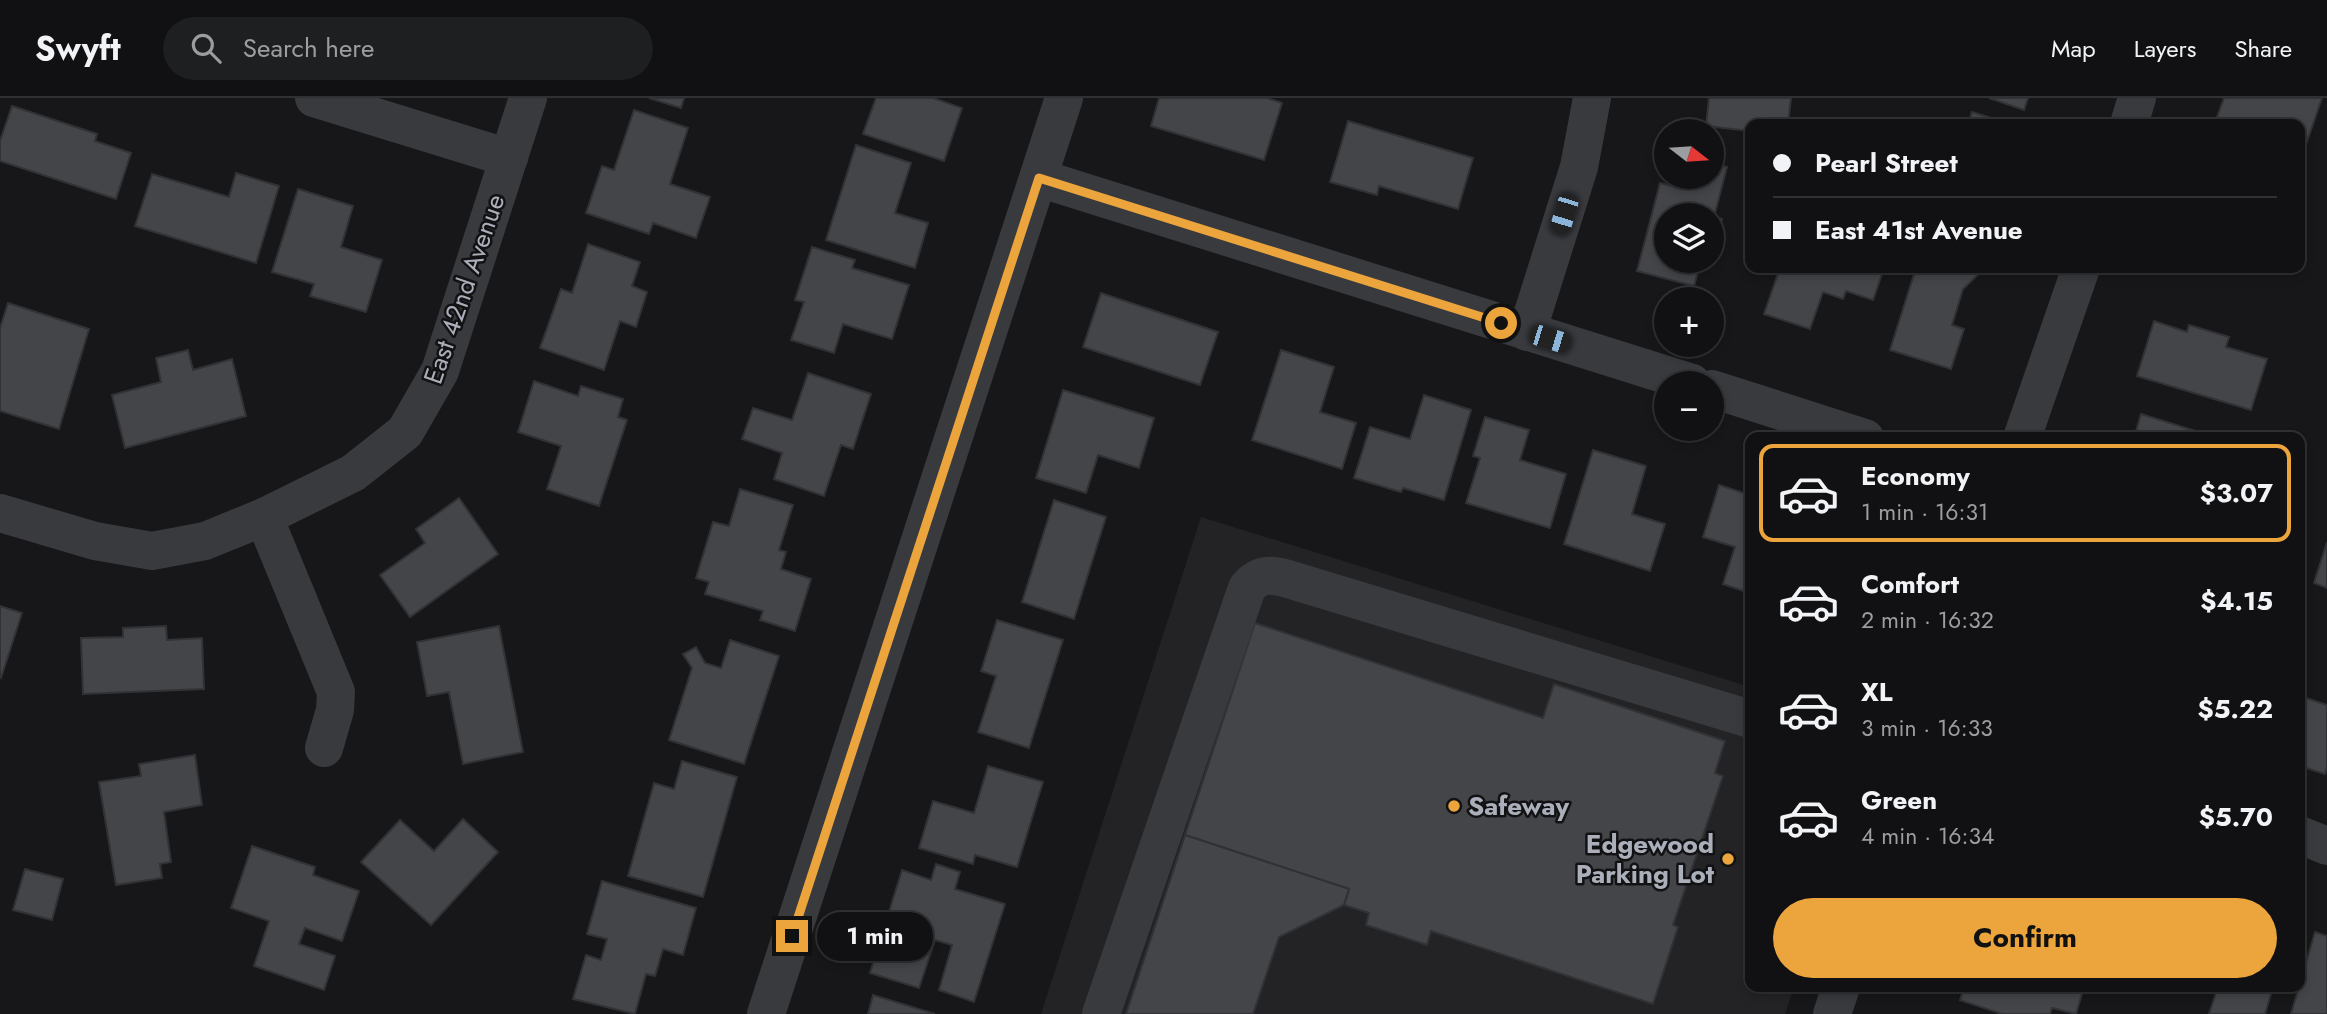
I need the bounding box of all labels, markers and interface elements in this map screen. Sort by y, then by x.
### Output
search box [163,17,653,80]
text: Swyft [35,25,121,72]
icon: search [187,29,225,67]
text: Search here [243,29,374,67]
text: Map [2051,31,2096,66]
text: Layers [2134,31,2196,66]
text: Share [2234,31,2292,66]
north arrow [1654,119,1724,189]
map controls [1654,119,1724,441]
text: Pearl Street [1815,144,1958,182]
street label: East 42nd Avenue [414,189,514,389]
car [1548,191,1581,237]
button: layers [1654,203,1724,273]
text: East 41st Avenue [1815,211,2023,249]
button: + [1654,287,1724,357]
route start [1485,307,1517,339]
car [1527,323,1574,355]
button: − [1654,371,1724,441]
text: Economy [1861,457,1970,495]
icon: car [1777,462,1840,525]
text: $3.07 [2200,474,2273,512]
text: 1 min · 16:31 [1861,495,1988,529]
text: Comfort [1861,565,1959,603]
icon: car [1777,570,1840,633]
text: $4.15 [2200,582,2273,620]
text: 2 min · 16:32 [1861,603,1994,637]
text: XL [1861,673,1893,711]
icon: car [1777,678,1840,741]
text: $5.22 [2198,690,2273,728]
text: 3 min · 16:33 [1861,711,1993,745]
text: Green [1861,781,1937,819]
icon: car [1777,786,1840,849]
place label: Safeway [1468,787,1569,825]
marker: Safeway [1446,798,1462,814]
text: $5.70 [2199,798,2273,836]
text: 4 min · 16:34 [1861,819,1994,853]
place label: Edgewood Parking Lot [1576,825,1715,893]
marker: Edgewood Parking Lot [1720,851,1736,867]
button: Confirm [1773,898,2277,978]
callout: 1 min [816,912,932,960]
text: 1 min [846,919,904,953]
route end [776,920,808,952]

